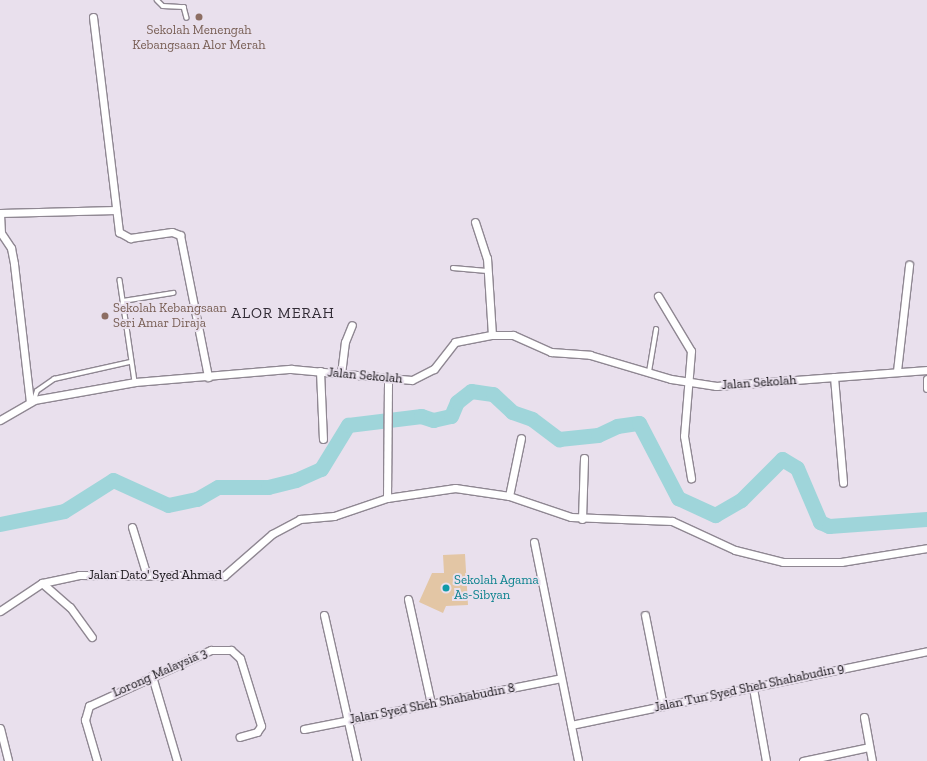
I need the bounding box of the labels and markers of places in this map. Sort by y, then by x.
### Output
marker: Sekolah Menengah Kebangsaan Alor Merah [194,12,204,22]
place label: Sekolah Menengah Kebangsaan Alor Merah [132,23,266,54]
place label: Sekolah Kebangsaan Seri Amar Diraja [113,301,227,332]
marker: Sekolah Kebangsaan Seri Amar Diraja [100,311,110,321]
place label: Sekolah Agama As-Sibyan [454,573,539,604]
marker: Sekolah Agama As-Sibyan [441,583,451,593]

